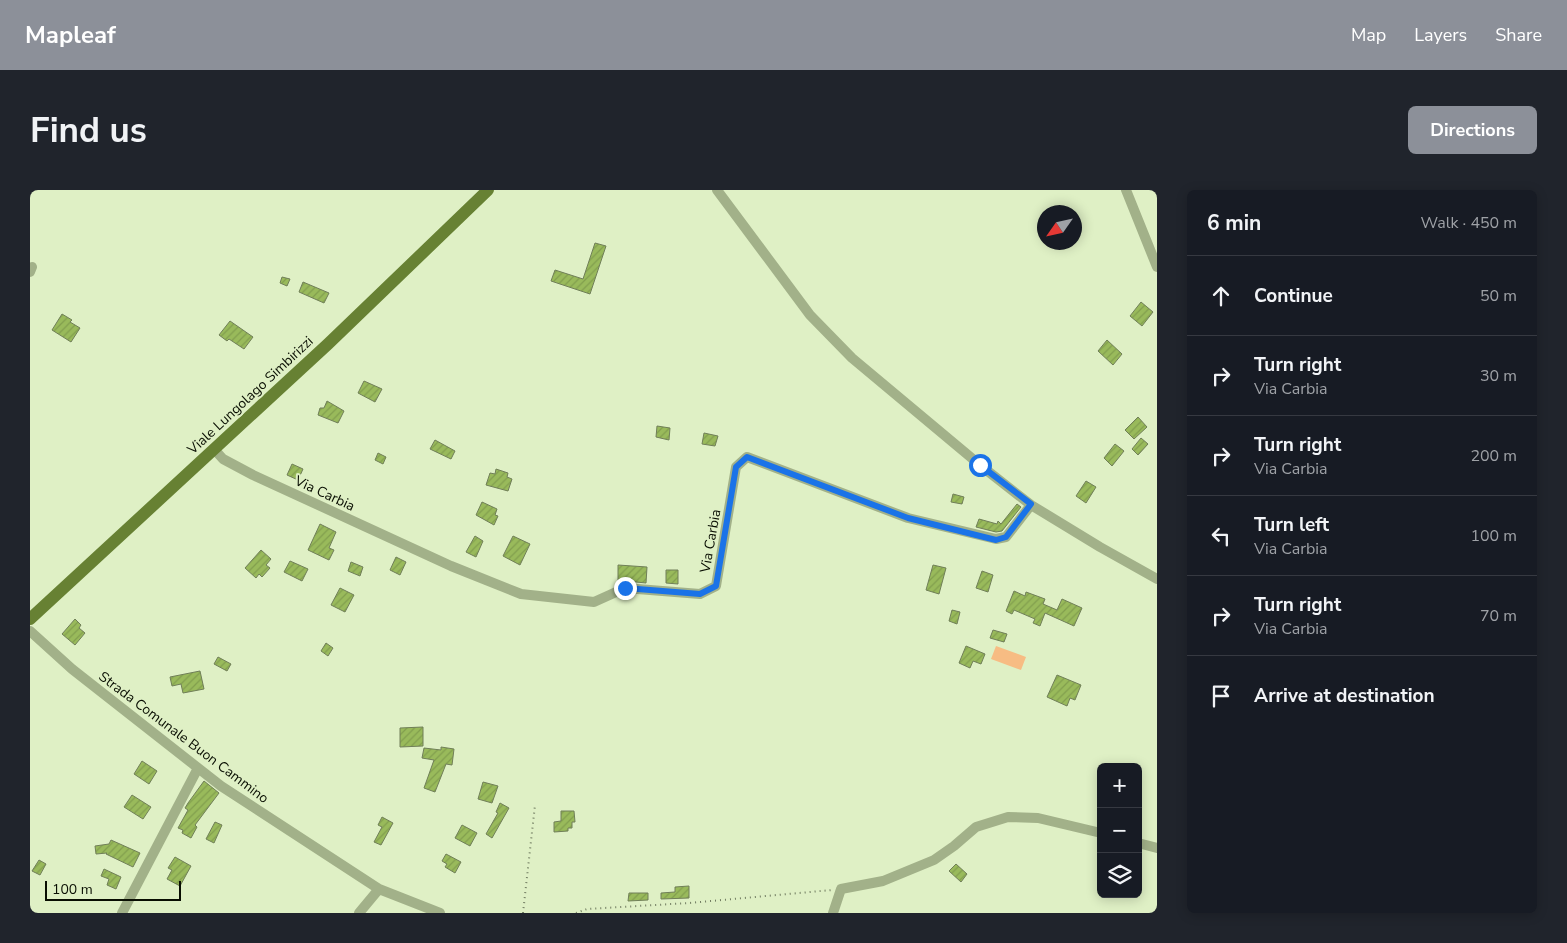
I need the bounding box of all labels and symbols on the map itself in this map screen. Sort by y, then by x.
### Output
north arrow [1037,205,1082,250]
street label: Viale Lungolago Simbirizzi [183,332,317,459]
route start [969,454,992,477]
street label: Via Carbia [291,471,358,516]
street label: Via Carbia [695,508,725,575]
route end [614,577,637,600]
street label: Strada Comunale Buon Cammino [95,667,273,808]
scale bar [45,878,181,901]

